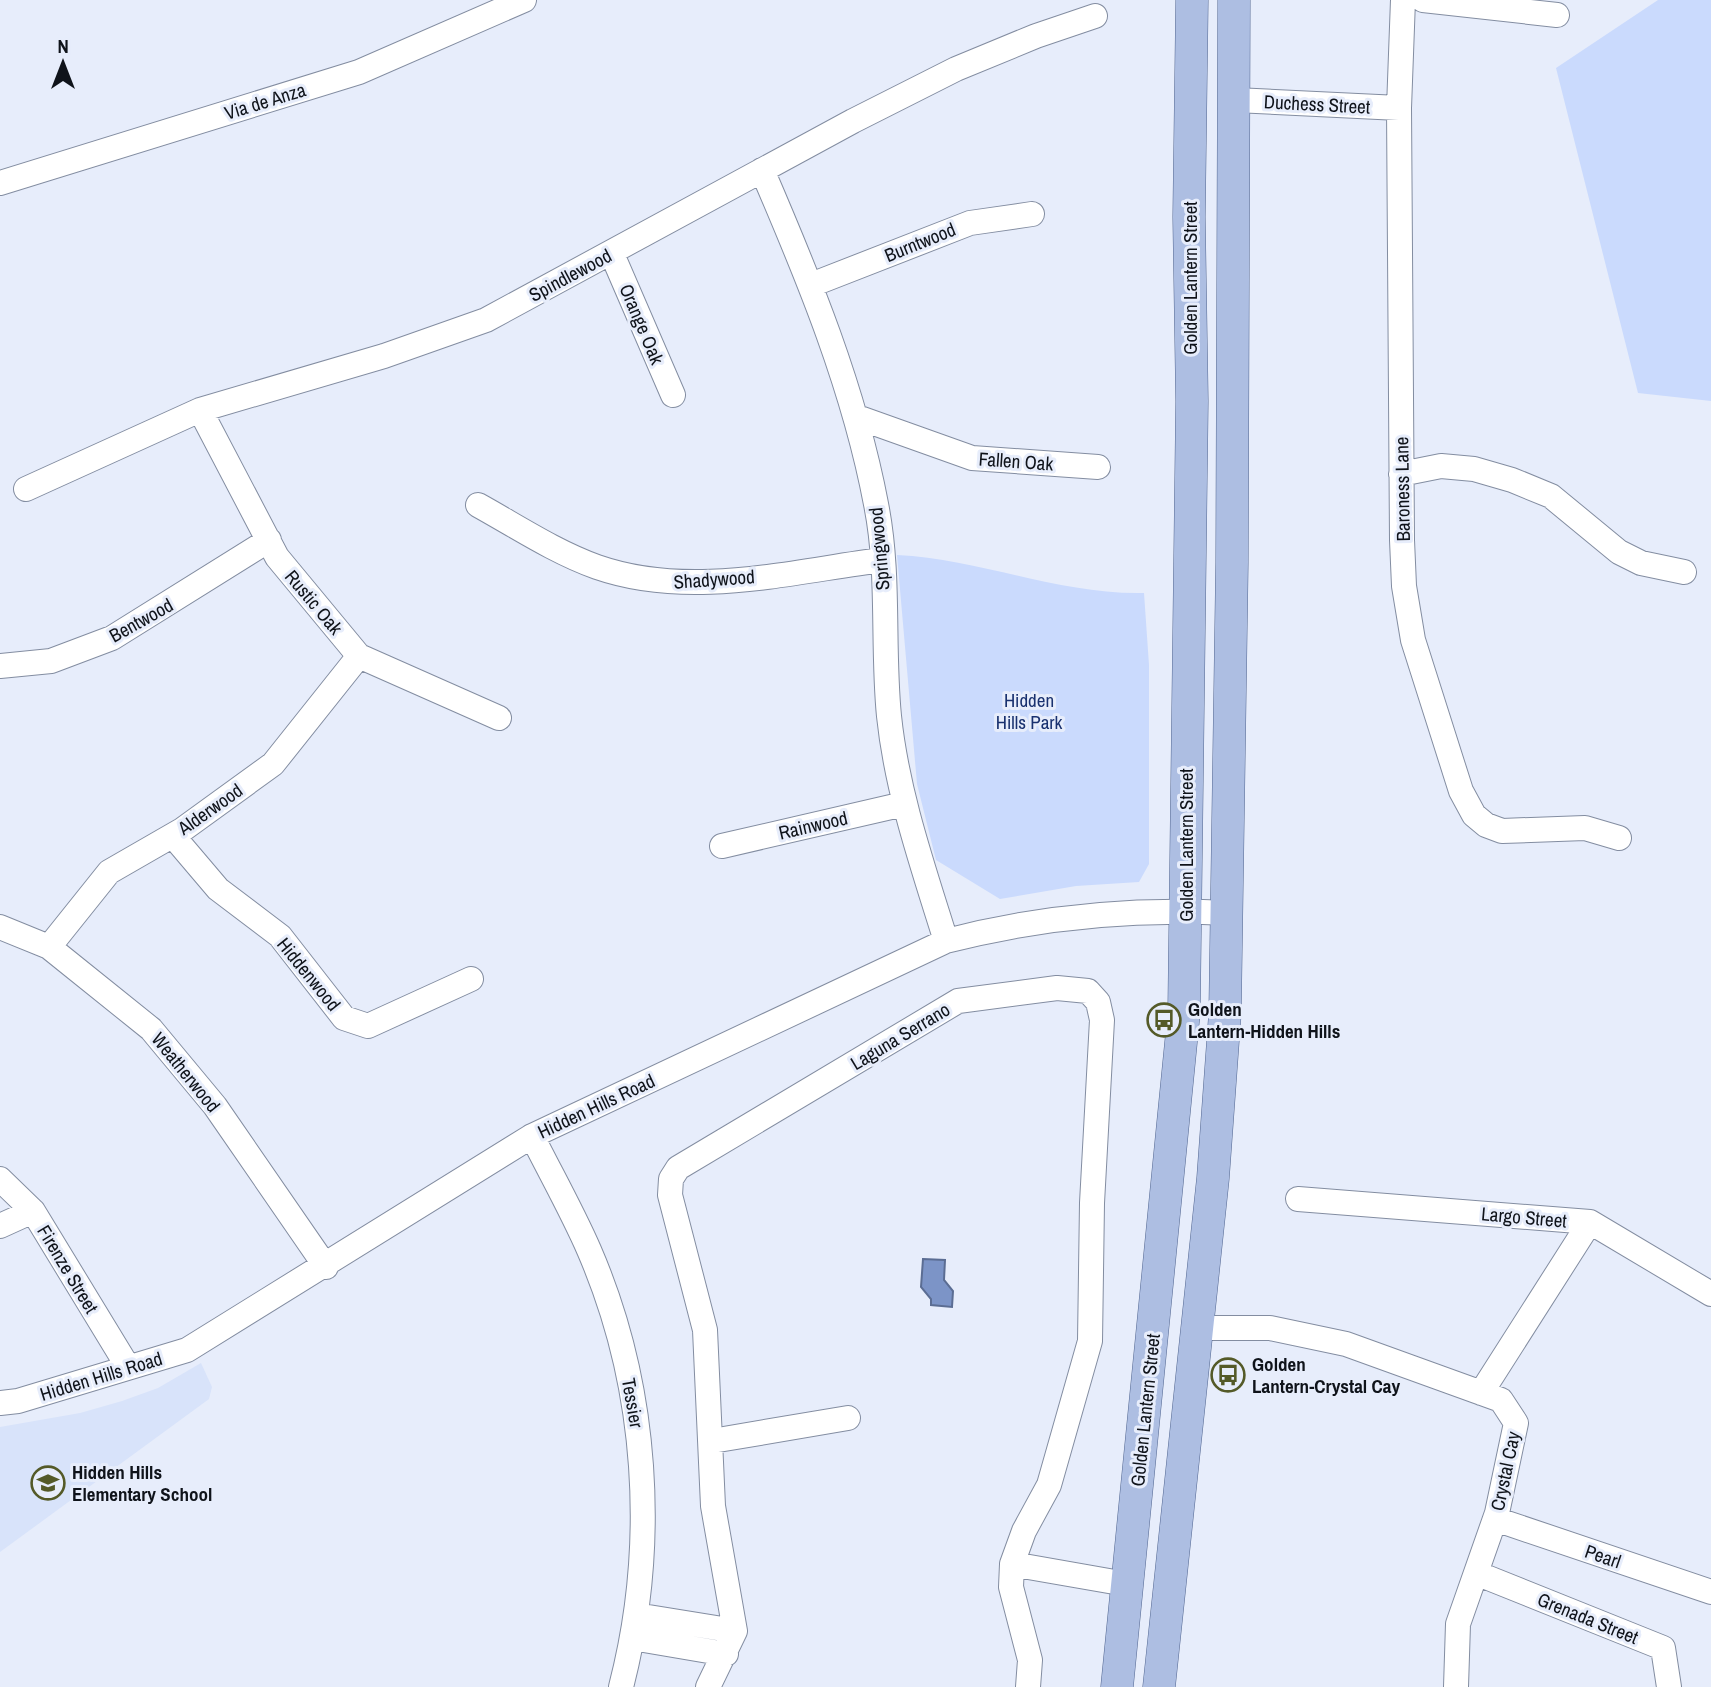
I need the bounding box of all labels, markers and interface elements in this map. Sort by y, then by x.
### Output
north arrow [28,28,98,98]
text: N [57,33,69,59]
street label: Via de Anza [221,76,309,126]
street label: Duchess Street [1263,88,1372,120]
street label: Golden Lantern Street [1177,201,1203,355]
street label: Burntwood [881,216,959,268]
street label: Spindlewood [524,242,616,308]
street label: Orange Oak [613,280,671,368]
street label: Baroness Lane [1388,436,1416,542]
street label: Fallen Oak [978,445,1054,477]
street label: Springwood [862,506,896,592]
street label: Shadywood [672,563,756,595]
street label: Rustic Oak [279,564,349,640]
street label: Bentwood [104,592,178,648]
park label: Hidden Hills Park [996,687,1063,735]
street label: Golden Lantern Street [1173,768,1199,922]
street label: Alderwood [172,777,248,841]
street label: Rainwood [776,804,850,846]
street label: Hiddenwood [271,932,347,1016]
street label: Laguna Serrano [845,996,955,1076]
place label: Golden Lantern-Hidden Hills [1188,996,1340,1044]
bus stop icon: Golden Lantern-Hidden Hills [1145,1001,1183,1039]
street label: Weatherwood [146,1027,226,1117]
street label: Hidden Hills Road [533,1068,659,1144]
street label: Largo Street [1480,1200,1569,1234]
street label: Firenze Street [31,1220,105,1319]
street label: Golden Lantern Street [1124,1332,1166,1488]
street label: Hidden Hills Road [37,1345,165,1407]
place label: Golden Lantern-Crystal Cay [1252,1351,1400,1399]
bus stop icon: Golden Lantern-Crystal Cay [1209,1356,1247,1394]
street label: Tessier [616,1376,650,1431]
street label: Crystal Cay [1484,1429,1526,1513]
place label: Hidden Hills Elementary School [72,1459,212,1507]
school or university icon: Hidden Hills Elementary School [29,1464,67,1502]
street label: Pearl [1582,1538,1624,1574]
street label: Grenada Street [1534,1586,1643,1650]

